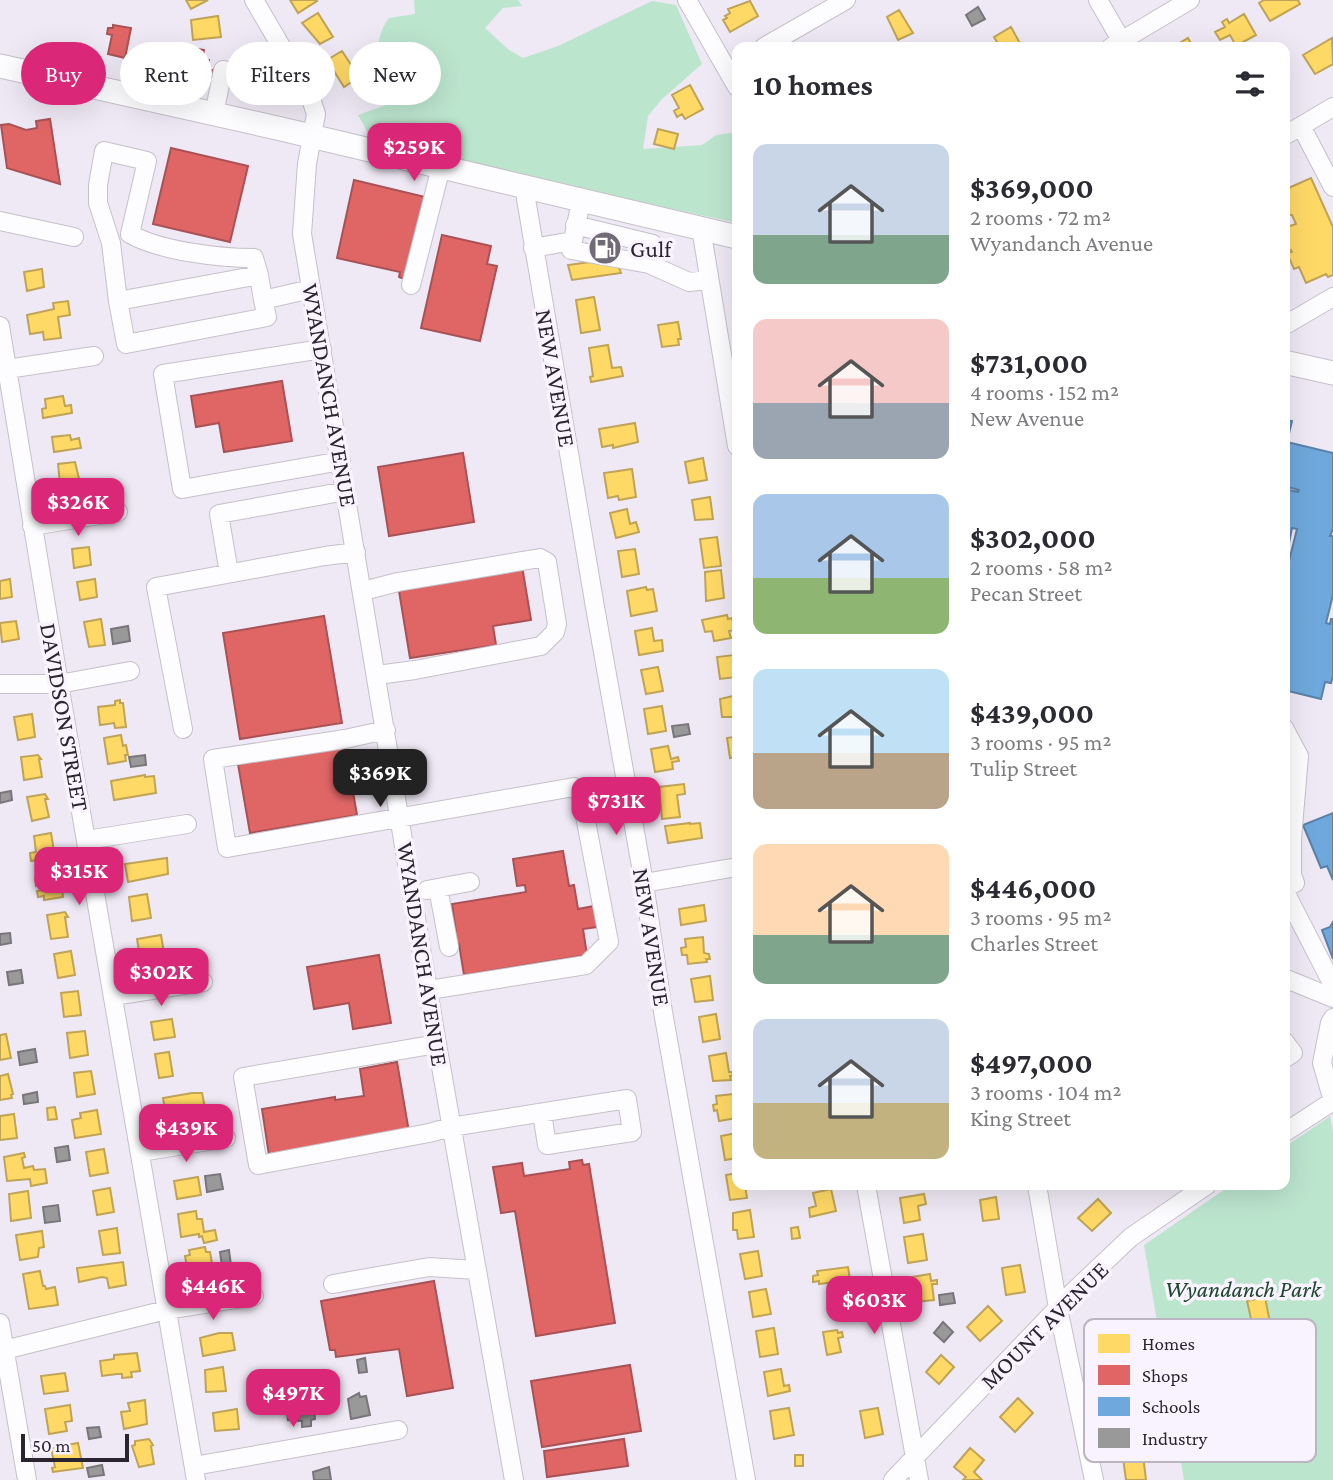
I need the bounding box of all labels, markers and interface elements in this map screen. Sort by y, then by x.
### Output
chip: Buy [21,42,106,105]
chip: Rent [120,42,212,105]
chip: Filters [226,42,335,105]
chip: New [349,42,441,105]
icon: filters [1231,65,1269,103]
text: 10 homes [753,68,873,101]
pin: $259K [365,124,463,183]
text: $259K [383,133,445,159]
text: $369,000 [970,171,1094,204]
icon: home [809,172,893,256]
text: 2 rooms · 72 m² [970,204,1111,230]
fuel station icon: Gulf [586,229,624,267]
text: Wyandanch Avenue [970,230,1153,256]
place label: Gulf [630,235,673,262]
street label: WYANDANCH AVENUE [297,281,363,509]
street label: NEW AVENUE [531,307,581,449]
text: $731,000 [970,346,1088,379]
icon: home [809,347,893,431]
text: 4 rooms · 152 m² [970,379,1119,405]
text: New Avenue [970,405,1084,431]
pin: $326K [29,478,127,538]
text: $326K [47,488,109,514]
text: $302,000 [970,521,1096,554]
icon: home [809,522,893,606]
text: 2 rooms · 58 m² [970,554,1112,580]
text: Pecan Street [970,580,1082,606]
street label: DAVIDSON STREET [35,621,95,813]
text: $439,000 [970,696,1094,729]
icon: home [809,697,893,781]
text: 3 rooms · 95 m² [970,729,1111,755]
pin: $369K [331,750,429,809]
text: Tulip Street [970,755,1077,781]
text: $369K [349,759,411,785]
pin: $731K [567,778,665,837]
text: $731K [588,787,644,813]
street label: WYANDANCH AVENUE [392,840,454,1068]
pin: $315K [30,848,128,907]
text: $315K [50,857,108,883]
street label: NEW AVENUE [628,866,676,1008]
text: $446,000 [970,871,1096,904]
icon: home [809,872,893,956]
text: 3 rooms · 95 m² [970,904,1111,930]
text: Charles Street [970,930,1098,956]
pin: $302K [112,948,210,1008]
text: $302K [130,958,192,984]
text: $497,000 [970,1046,1093,1079]
icon: home [809,1047,893,1131]
text: 3 rooms · 104 m² [970,1079,1122,1105]
pin: $439K [137,1104,235,1164]
text: King Street [970,1105,1071,1131]
text: $439K [155,1114,217,1140]
street label: MOUNT AVENUE [975,1256,1113,1394]
pin: $446K [164,1262,262,1322]
text: $446K [181,1272,245,1298]
park label: Wyandanch Park [1165,1275,1322,1302]
pin: $603K [825,1276,923,1336]
text: $603K [842,1286,906,1312]
legend [1084,1319,1316,1462]
text: Homes [1142,1333,1195,1354]
text: Shops [1142,1365,1188,1386]
pin: $497K [244,1370,342,1429]
text: $497K [262,1379,324,1405]
text: Schools [1142,1396,1200,1417]
text: Industry [1142,1428,1208,1449]
scale bar [21,1431,130,1463]
text: 50 m [32,1435,71,1456]

